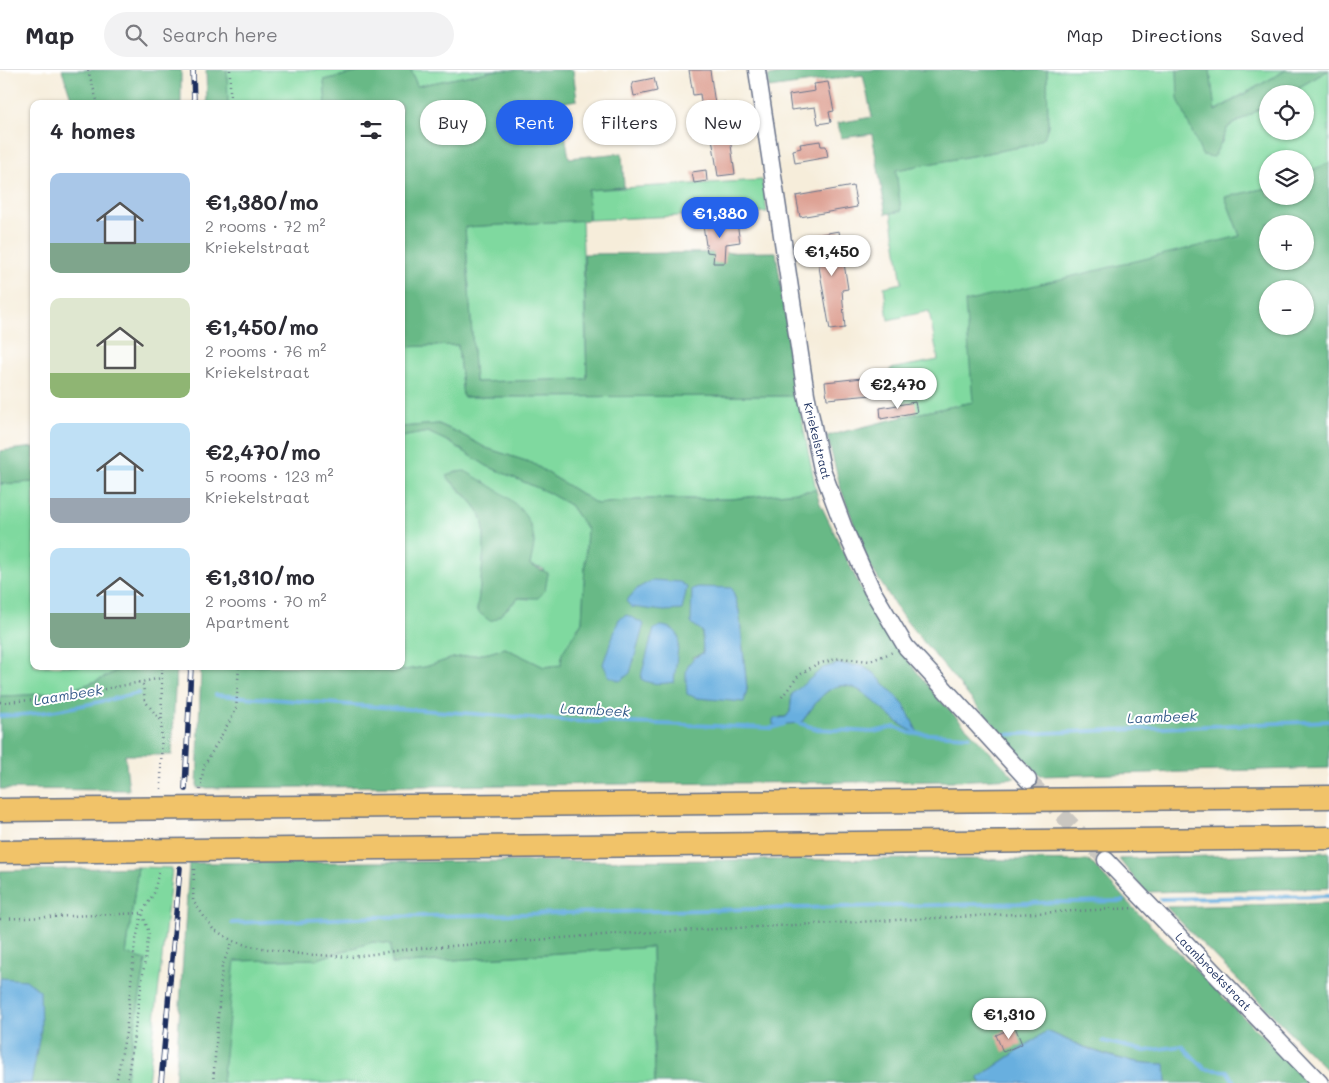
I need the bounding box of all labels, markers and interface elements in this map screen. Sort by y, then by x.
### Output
search box [104,12,454,57]
text: Map [25,19,74,50]
icon: search [122,21,150,49]
text: Search here [162,22,278,47]
text: Map [1066,23,1103,47]
text: Directions [1131,23,1223,47]
text: Saved [1251,23,1304,47]
map controls [1259,85,1314,335]
button: locate [1259,85,1314,140]
chip: Buy [420,100,486,145]
chip: Rent [496,100,573,145]
chip: Filters [583,100,676,145]
chip: New [686,100,760,145]
icon: filters [357,116,385,144]
text: 4 homes [50,117,136,144]
button: layers [1259,150,1314,205]
text: €1,380/mo [205,188,319,215]
icon: home [90,193,150,253]
pin: €1,380 [679,196,761,239]
text: €1,380 [693,202,747,223]
text: 2 rooms · 72 m² [205,215,326,236]
button: + [1259,215,1314,270]
pin: €1,450 [791,234,873,277]
text: Kriekelstraat [205,236,310,257]
text: €1,450 [805,240,859,261]
button: − [1259,280,1314,335]
text: €1,450/mo [205,313,319,340]
icon: home [90,318,150,378]
text: 2 rooms · 76 m² [205,340,326,361]
text: Kriekelstraat [205,361,310,382]
pin: €2,470 [857,368,939,410]
text: €2,470 [870,373,926,394]
street label: Kriekelstraat [801,401,835,481]
text: €2,470/mo [205,438,320,465]
icon: home [90,443,150,503]
text: 5 rooms · 123 m² [205,465,334,486]
text: Kriekelstraat [205,486,310,507]
text: €1,310/mo [205,563,315,590]
icon: home [90,568,150,628]
text: 2 rooms · 70 m² [205,590,326,611]
text: Apartment [205,611,290,632]
water label: Laambeek [32,680,104,709]
water label: Laambeek [560,698,631,721]
water label: Laambeek [1127,706,1198,727]
street label: Laambroekstraat [1172,929,1255,1014]
pin: €1,310 [968,998,1050,1040]
text: €1,310 [983,1003,1035,1024]

